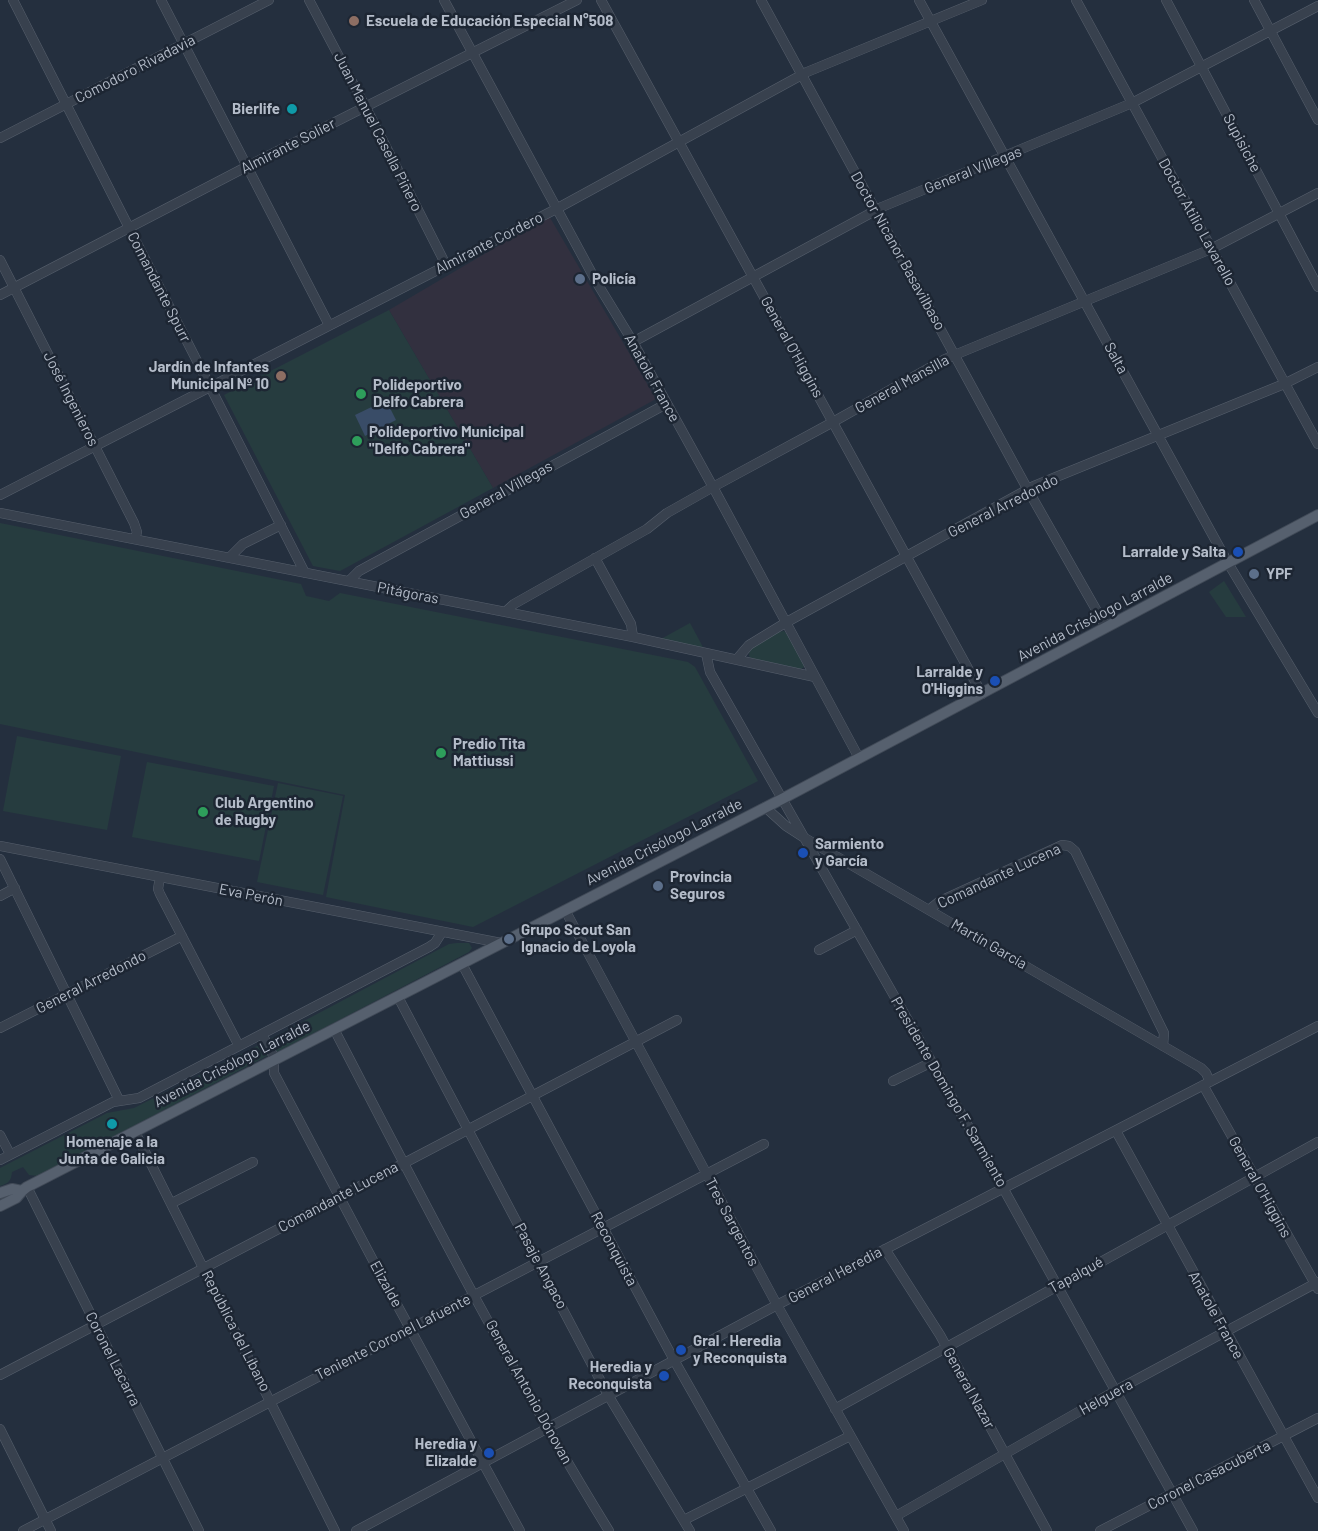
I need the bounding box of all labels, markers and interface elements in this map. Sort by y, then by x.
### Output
place label: Escuela de Educación Especial N°508 [366,12,613,30]
marker: Escuela de Educación Especial N°508 [347,14,361,28]
street label: Comodoro Rivadavia [72,31,198,107]
street label: Juan Manuel Casella Piñero [330,49,426,215]
place label: Bierlife [232,100,280,118]
marker: Bierlife [285,102,299,116]
street label: Supisiche [1219,111,1265,175]
street label: Almirante Solier [238,114,338,178]
street label: General Villegas [922,142,1024,198]
street label: Doctor Atilio Lavarello [1154,155,1240,289]
street label: Doctor Nicanor Basavilbaso [847,169,949,333]
street label: Almirante Cordero [432,208,546,278]
street label: Comandante Spurr [123,229,195,345]
place label: Policía [592,270,636,288]
marker: Policía [573,272,587,286]
street label: General O'Higgins [757,293,827,401]
street label: Anatole France [620,331,684,425]
street label: Salta [1100,339,1132,377]
street label: José Ingenieros [39,349,103,449]
street label: General Mansilla [852,351,952,417]
place label: Jardín de Infantes Municipal Nº 10 [149,358,269,393]
marker: Jardín de Infantes Municipal Nº 10 [274,369,288,383]
place label: Polideportivo Delfo Cabrera [373,376,464,411]
marker: Polideportivo Delfo Cabrera [354,387,368,401]
place label: Polideportivo Municipal "Delfo Cabrera" [369,423,524,458]
marker: Polideportivo Municipal "Delfo Cabrera" [350,434,364,448]
street label: General Villegas [457,457,555,523]
street label: General Arredondo [945,470,1061,542]
place label: Larralde y Salta [1122,543,1226,561]
marker: Larralde y Salta [1231,545,1245,559]
place label: YPF [1266,565,1293,583]
marker: YPF [1247,567,1261,581]
street label: Avenida Crisólogo Larralde [1014,568,1176,666]
street label: Pitágoras [376,578,440,608]
place label: Larralde y O'Higgins [916,663,983,698]
marker: Larralde y O'Higgins [988,674,1002,688]
place label: Predio Tita Mattiussi [453,735,525,770]
marker: Predio Tita Mattiussi [434,746,448,760]
place label: Club Argentino de Rugby [215,794,314,829]
street label: Avenida Crisólogo Larralde [583,795,745,889]
marker: Club Argentino de Rugby [196,805,210,819]
place label: Sarmiento y García [815,835,884,870]
street label: Comandante Lucena [935,840,1063,912]
marker: Sarmiento y García [796,846,810,860]
place label: Provincia Seguros [670,868,732,903]
marker: Provincia Seguros [651,879,665,893]
street label: Eva Perón [217,880,285,910]
street label: Martín García [948,915,1030,973]
place label: Grupo Scout San Ignacio de Loyola [521,921,636,956]
marker: Grupo Scout San Ignacio de Loyola [502,932,516,946]
street label: General Arredondo [33,946,149,1018]
street label: Presidente Domingo F. Sarmiento [887,994,1011,1190]
street label: Avenida Crisólogo Larralde [151,1017,313,1111]
marker: Homenaje a la Junta de Galicia [105,1117,119,1131]
place label: Homenaje a la Junta de Galicia [59,1133,165,1168]
street label: General O'Higgins [1225,1133,1295,1241]
street label: Comandante Lucena [275,1158,401,1236]
street label: Tres Sargentos [701,1175,763,1269]
street label: Reconquista [587,1209,641,1289]
street label: Pasaje Angaco [511,1220,571,1312]
street label: General Heredia [785,1243,885,1307]
street label: Tapalqué [1046,1253,1106,1297]
street label: Elizalde [366,1258,406,1310]
street label: República del Líbano [198,1267,274,1395]
street label: Anatole France [1184,1268,1248,1362]
street label: Teniente Coronel Lafuente [312,1290,474,1384]
street label: Coronel Lacarra [81,1309,145,1409]
street label: General Antonio Dónovan [482,1317,576,1467]
place label: Gral . Heredia y Reconquista [693,1332,787,1367]
marker: Gral . Heredia y Reconquista [674,1343,688,1357]
street label: General Nazar [939,1344,999,1432]
place label: Heredia y Reconquista [569,1358,652,1393]
marker: Heredia y Reconquista [657,1369,671,1383]
street label: Helguera [1076,1375,1136,1419]
place label: Heredia y Elizalde [415,1435,477,1470]
street label: Coronel Casacuberta [1145,1436,1273,1514]
marker: Heredia y Elizalde [482,1446,496,1460]

